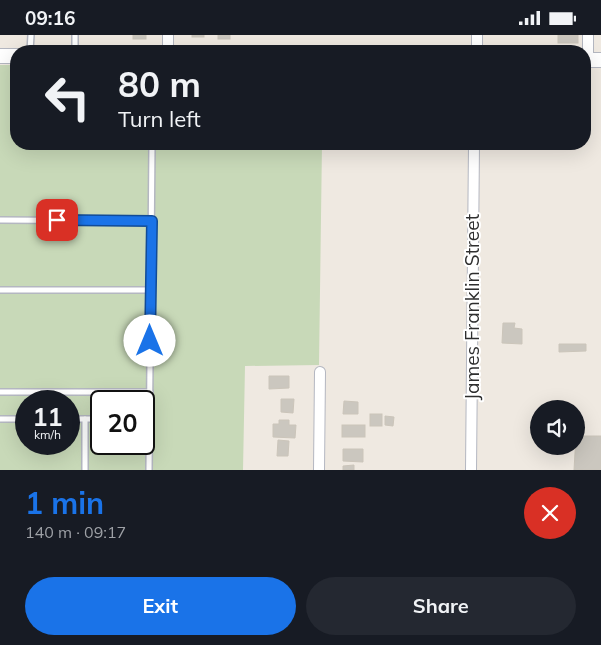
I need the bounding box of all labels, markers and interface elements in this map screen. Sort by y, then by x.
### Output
text: 09:16 [25,6,75,30]
text: 80 m [118,62,201,106]
icon: left [35,65,100,130]
text: Turn left [118,105,201,133]
pin [36,199,78,241]
icon: arrive [43,206,71,234]
street label: James Franklin Street [460,213,484,400]
position arrow [123,314,175,366]
speed limit sign: 20 [90,390,155,455]
map controls [530,400,585,455]
button: sound [530,400,585,455]
text: 11 [32,401,63,432]
text: km/h [34,427,61,442]
text: 1 min [25,484,104,522]
button: close [524,487,576,539]
text: 140 m · 09:17 [25,522,126,542]
button: Exit [25,577,296,635]
button: Share [306,577,576,635]

